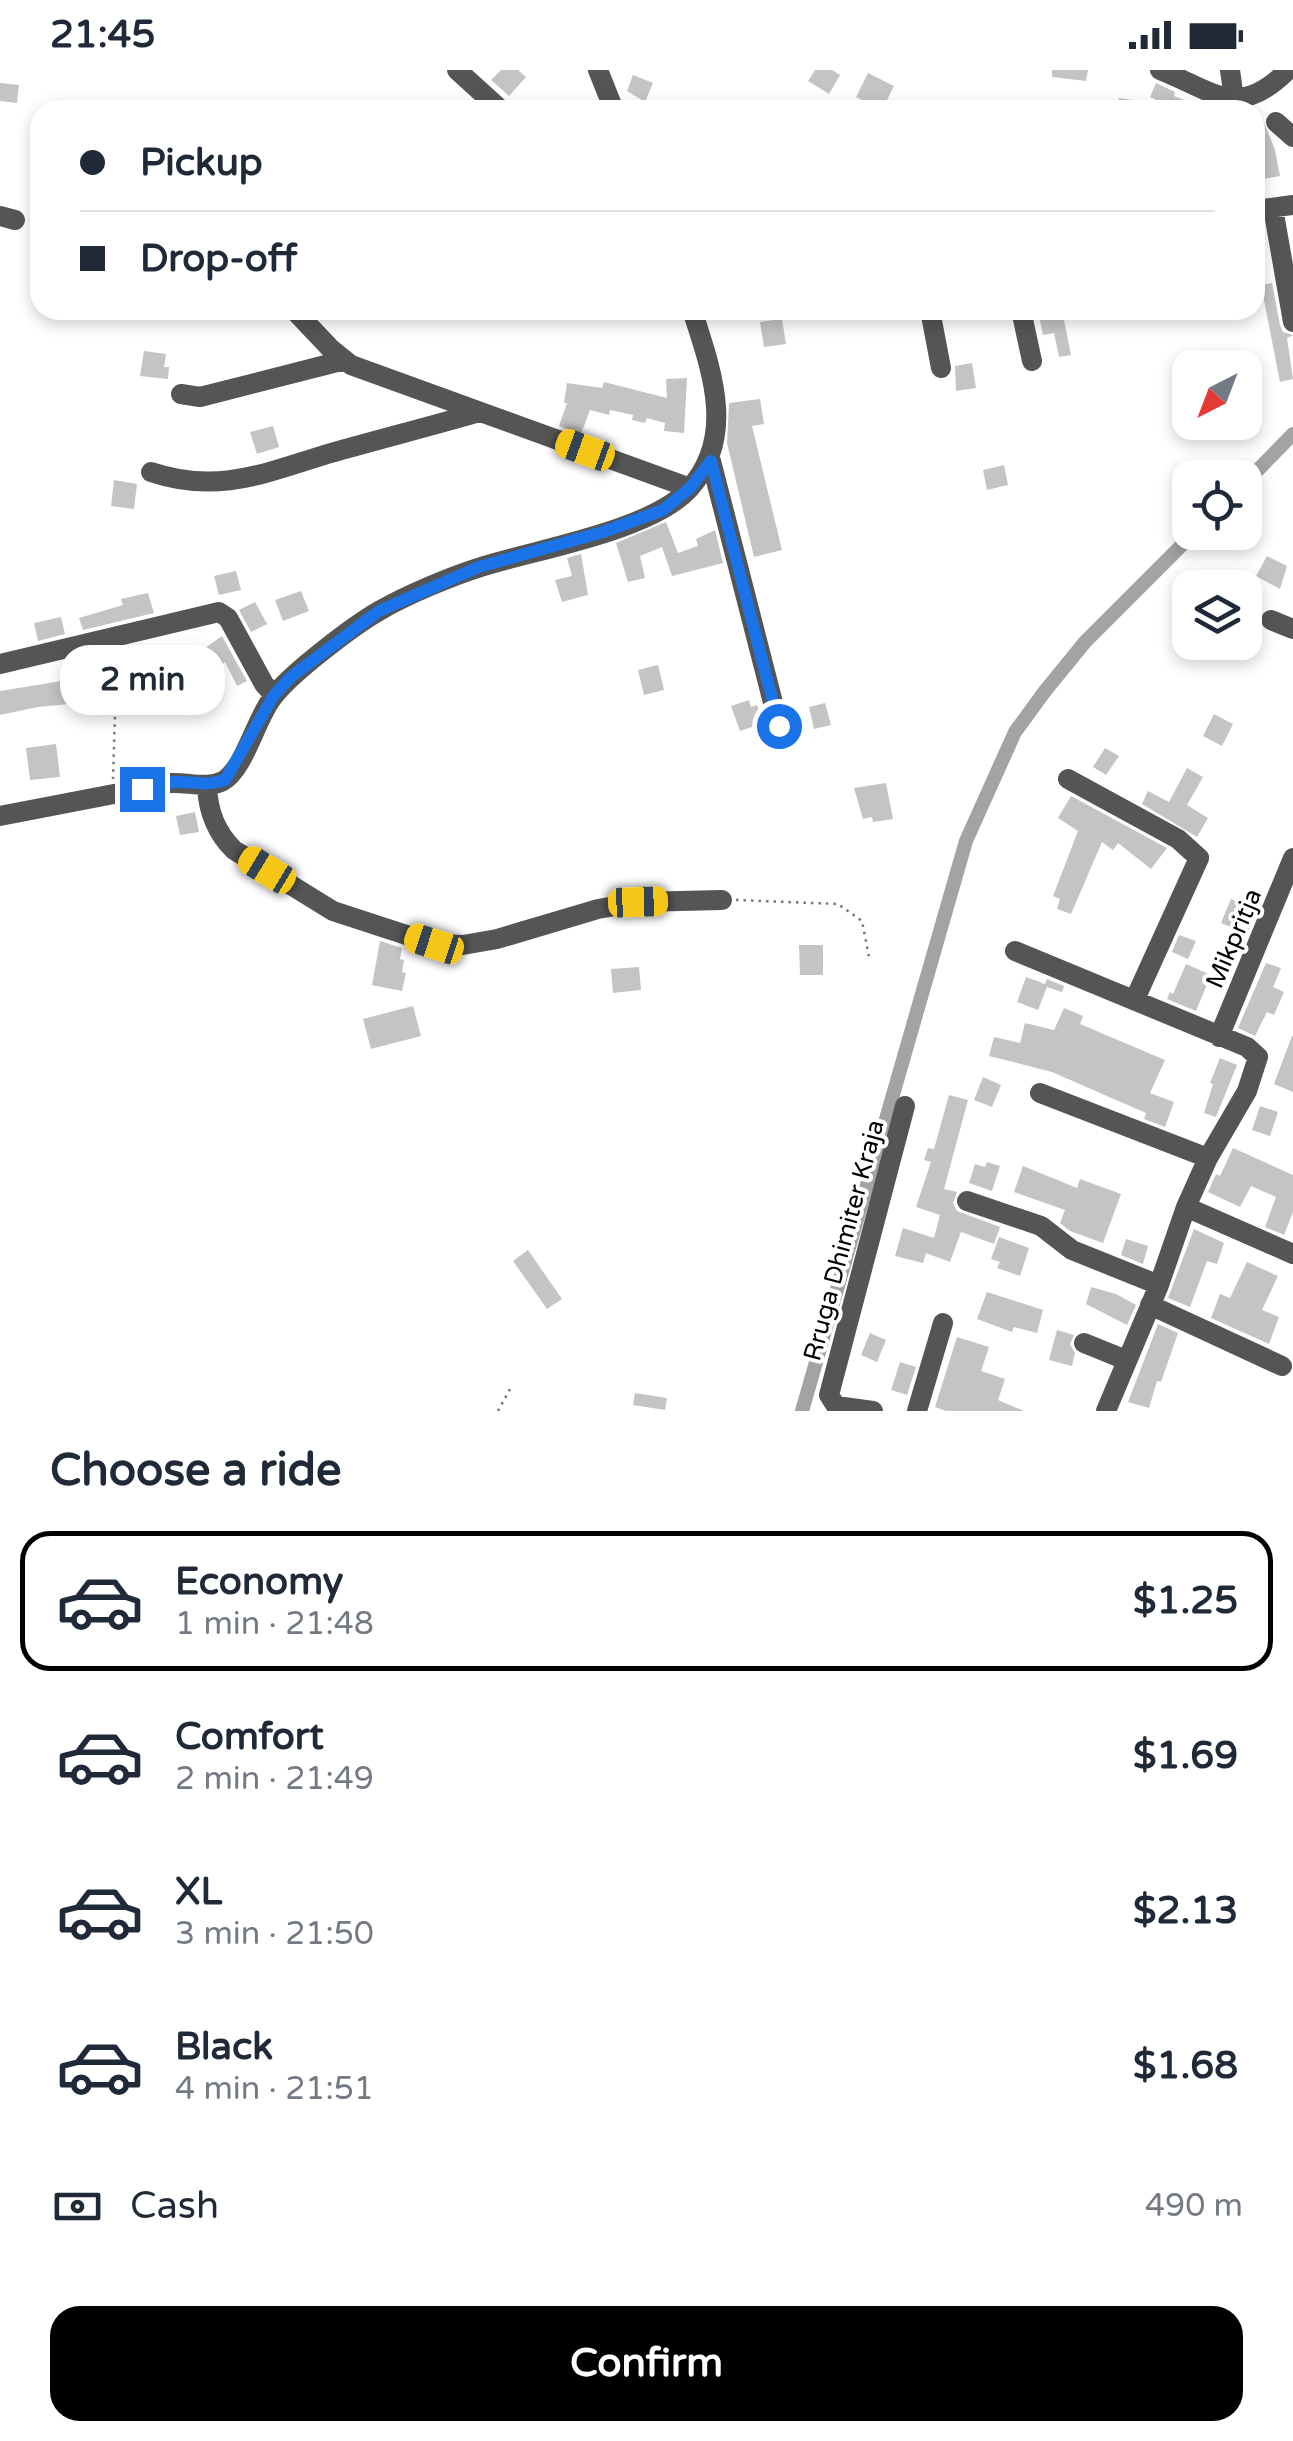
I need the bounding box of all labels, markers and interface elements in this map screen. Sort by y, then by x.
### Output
text: 21:45 [50,12,155,58]
text: Pickup [140,140,263,186]
text: Drop-off [140,236,297,282]
north arrow [1172,350,1262,440]
map controls [1172,350,1262,660]
car [552,426,618,474]
button: locate [1172,460,1262,550]
button: layers [1172,570,1262,660]
callout: 2 min [59,644,224,714]
text: 2 min [100,661,185,699]
route start [757,704,802,749]
route end [120,767,165,812]
car [234,842,300,898]
street label: Mikpritja [1200,884,1268,993]
car [607,886,669,918]
car [401,920,467,968]
street label: Rruga Dhimiter Kraja [797,1116,891,1364]
text: Choose a ride [50,1444,341,1498]
icon: car [55,1556,145,1646]
text: Economy [175,1559,343,1605]
text: $1.25 [1133,1578,1238,1624]
text: 1 min · 21:48 [175,1605,374,1643]
icon: car [55,1711,145,1801]
text: Comfort [175,1714,324,1760]
text: $1.69 [1133,1733,1238,1779]
text: 2 min · 21:49 [175,1760,374,1798]
icon: car [55,1866,145,1956]
text: XL [175,1869,222,1915]
text: $2.13 [1133,1888,1238,1934]
text: 3 min · 21:50 [175,1915,374,1953]
icon: car [55,2021,145,2111]
text: Black [175,2024,273,2070]
text: $1.68 [1133,2043,1238,2089]
text: 4 min · 21:51 [175,2070,374,2108]
icon: cash [50,2179,105,2234]
text: Cash [130,2183,219,2229]
text: 490 m [1145,2187,1243,2225]
button: Confirm [50,2306,1243,2421]

